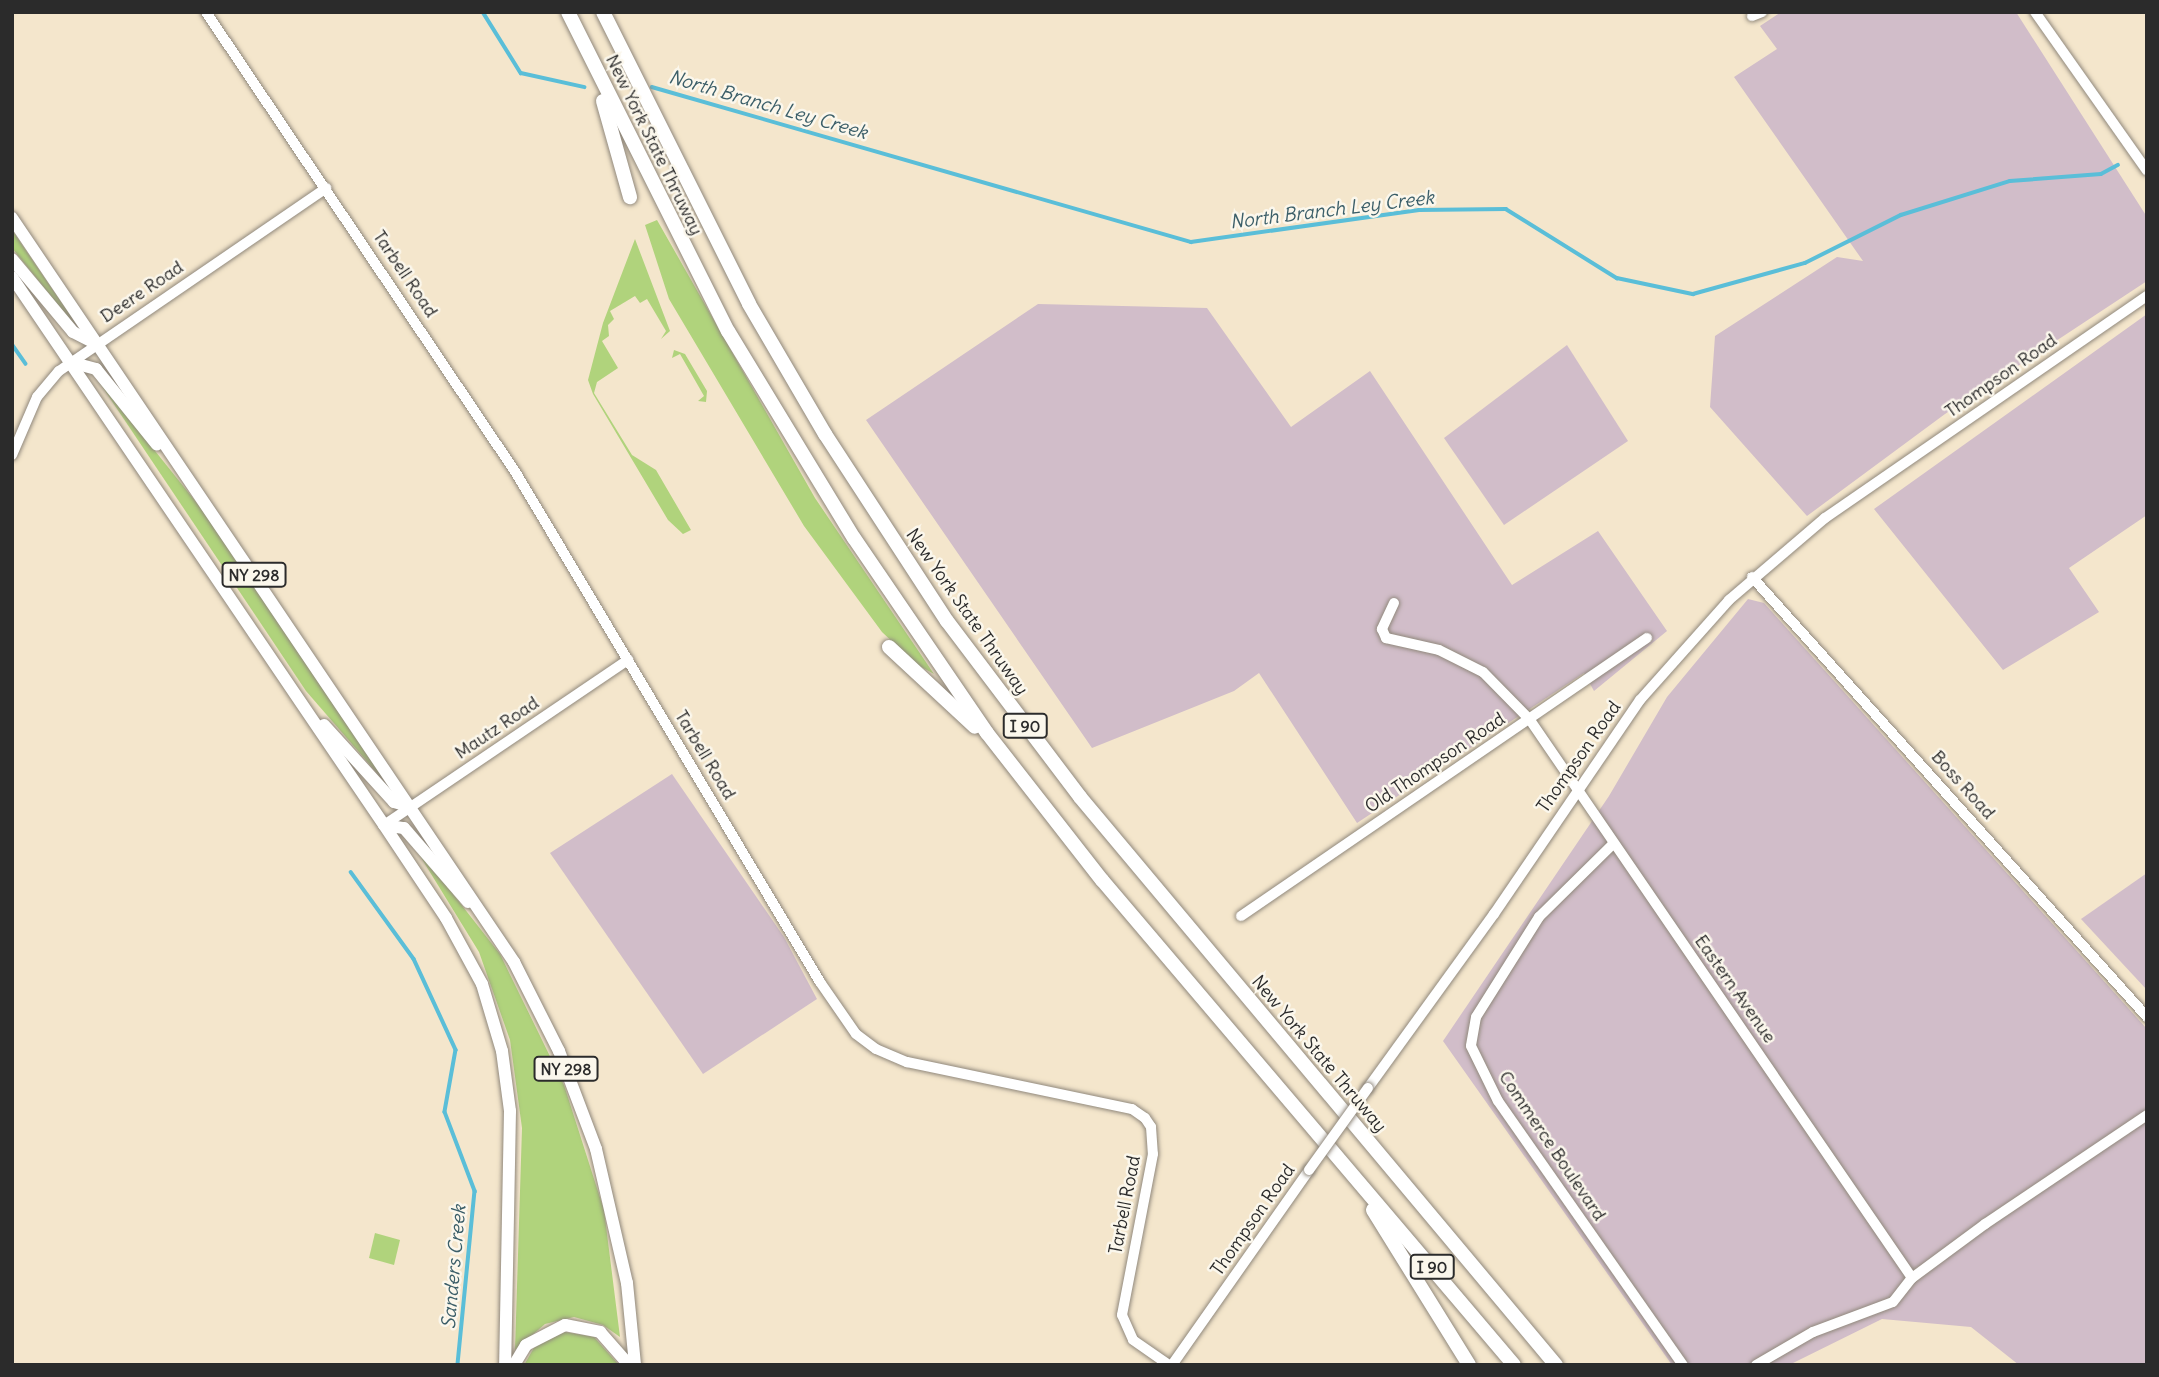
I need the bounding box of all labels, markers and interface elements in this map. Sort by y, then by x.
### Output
street label: New York State Thruway [601,51,707,239]
water label: North Branch Ley Creek [666,66,870,144]
water label: North Branch Ley Creek [1229,186,1435,234]
street label: Tarbell Road [368,226,442,322]
street label: Deere Road [97,256,187,328]
street label: Thompson Road [1941,330,2061,422]
street label: New York State Thruway [901,525,1033,699]
road number: NY 298 [221,562,287,588]
street label: Mautz Road [451,692,543,764]
street label: Thompson Road [1533,697,1625,817]
street label: Tarbell Road [670,707,740,803]
street label: Old Thompson Road [1361,708,1509,818]
road number: I 90 [1002,713,1048,738]
street label: Boss Road [1927,746,1999,824]
street label: Eastern Avenue [1690,931,1780,1047]
street label: New York State Thruway [1247,971,1391,1137]
road number: NY 298 [533,1056,599,1082]
street label: Commerce Boulevard [1494,1067,1610,1225]
street label: Tarbell Road [1105,1154,1145,1256]
street label: Thompson Road [1207,1160,1299,1280]
water label: Sanders Creek [437,1204,471,1330]
road number: I 90 [1409,1254,1455,1280]

